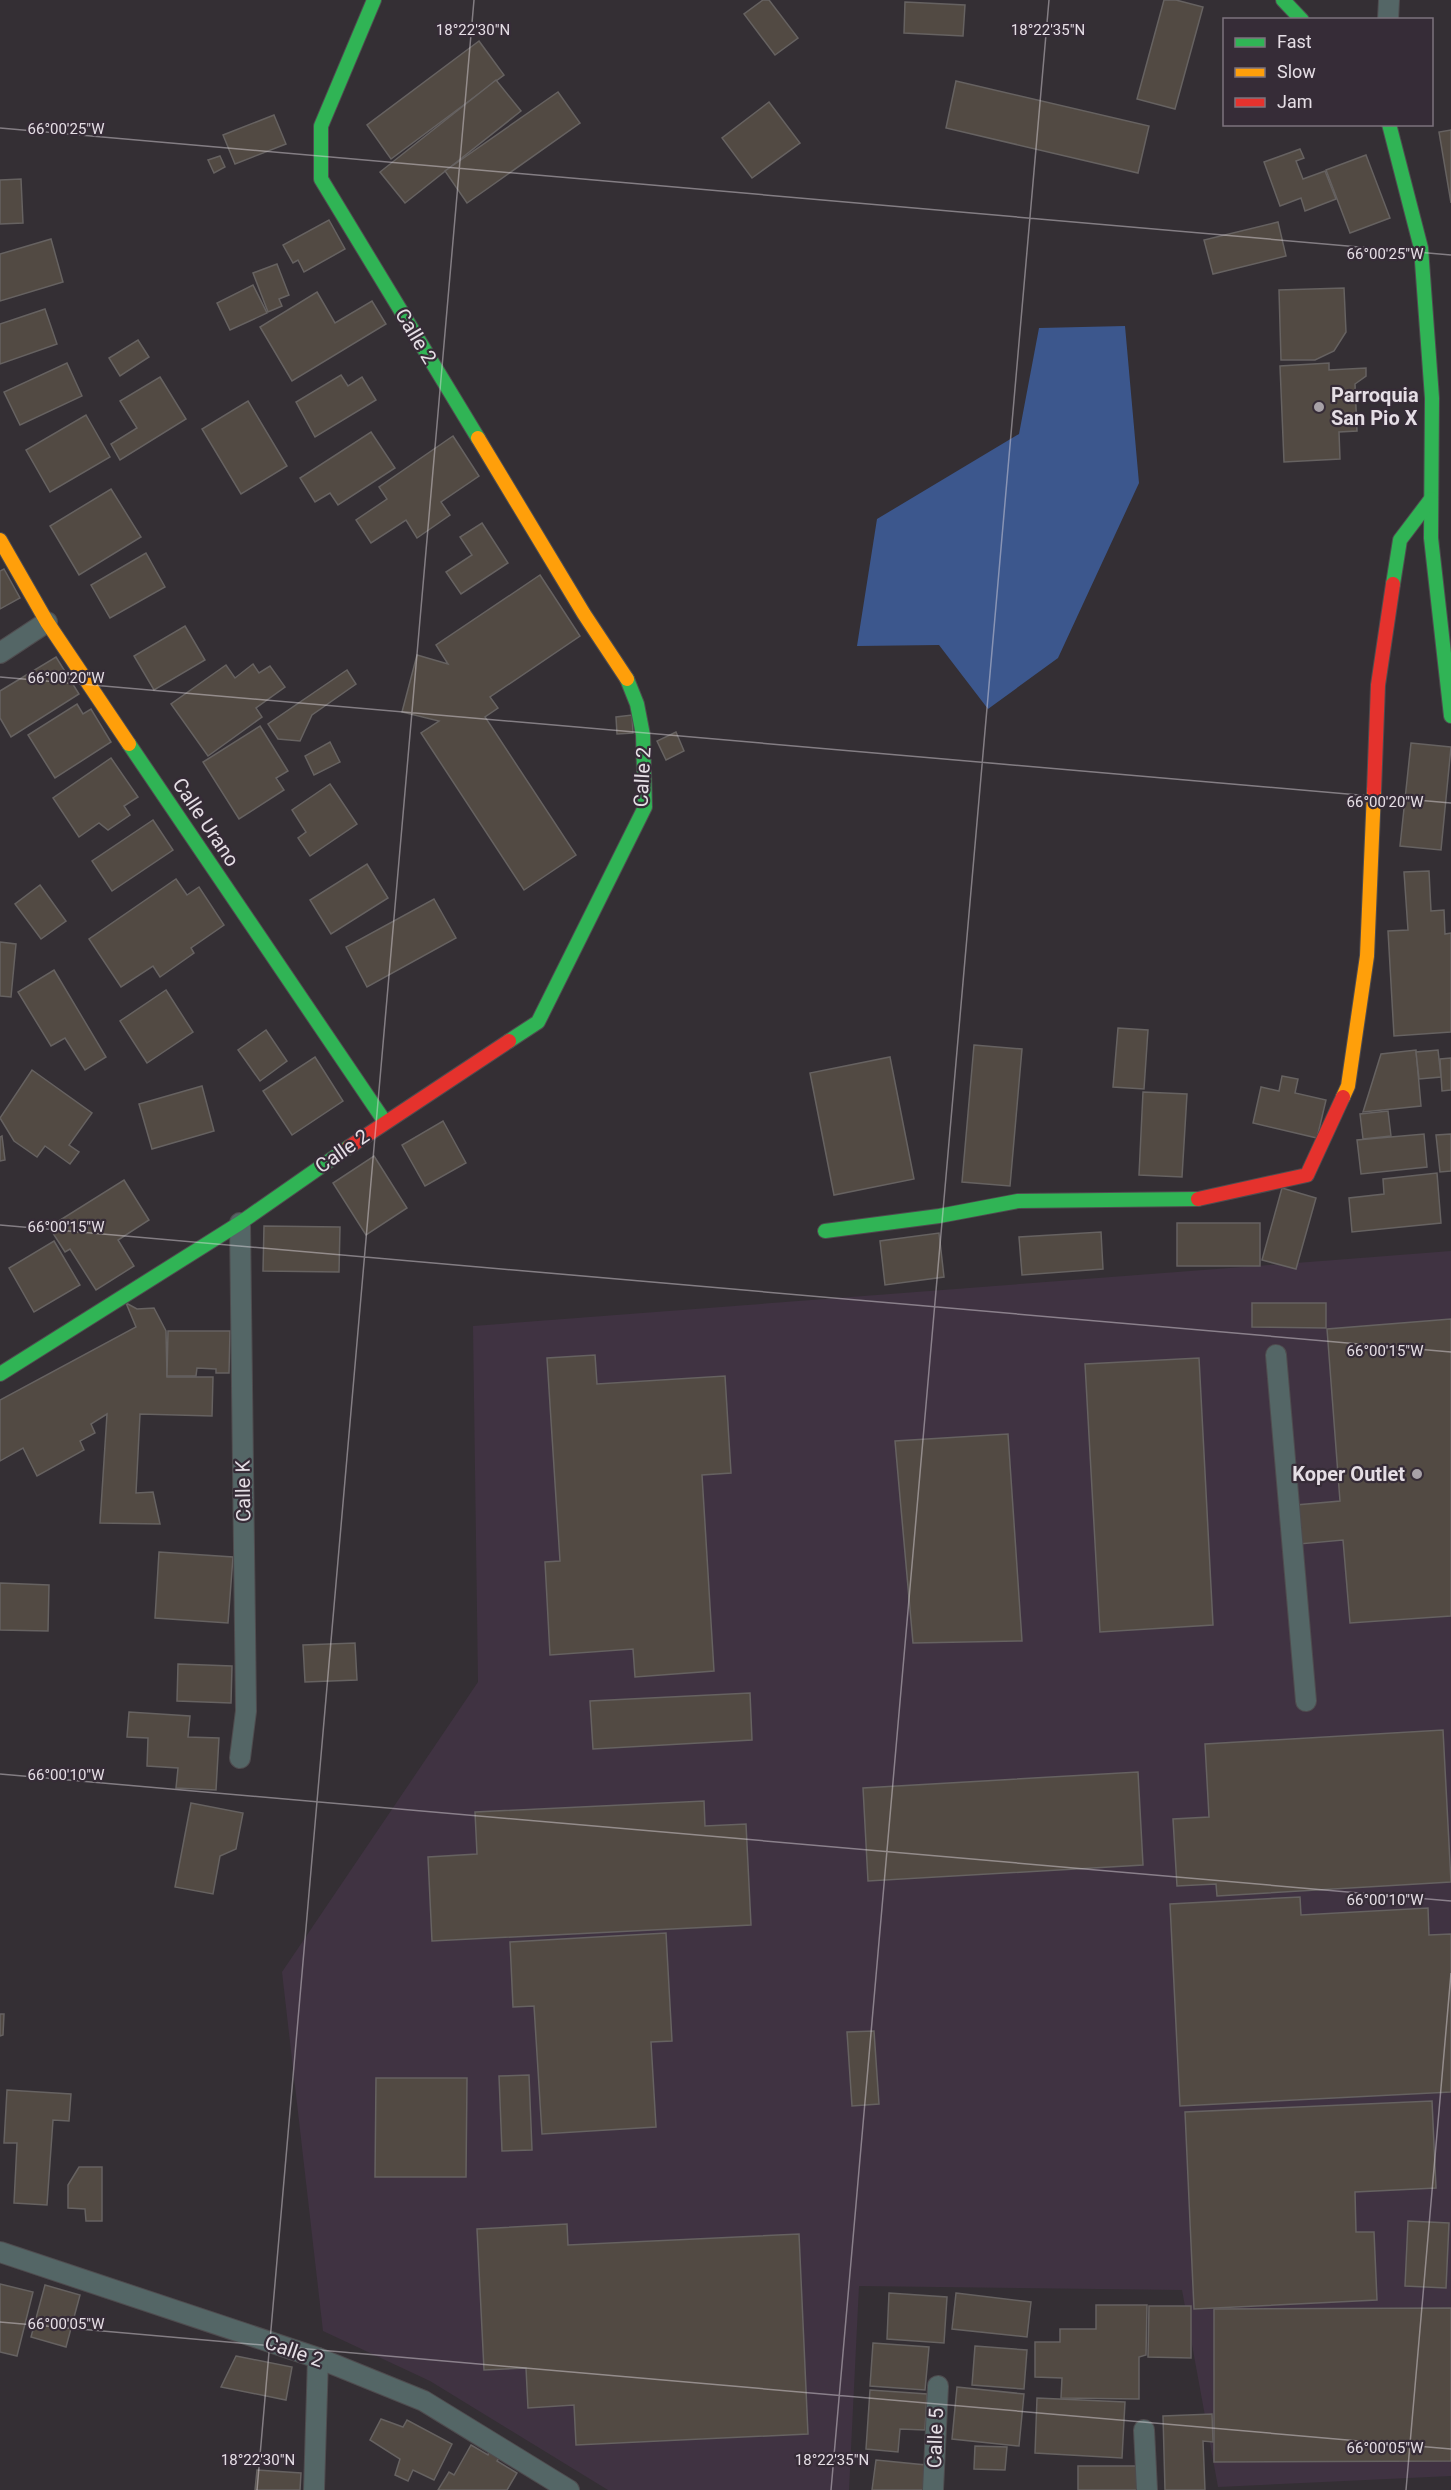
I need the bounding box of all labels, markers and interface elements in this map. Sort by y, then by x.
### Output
legend [1223,18,1433,126]
text: 18°22'30"N [436,21,510,39]
text: 18°22'35"N [1011,21,1085,39]
text: Fast [1277,31,1312,52]
text: Slow [1277,61,1316,82]
text: Jam [1277,91,1313,112]
text: 66°00'25"W [28,120,104,138]
text: 66°00'25"W [1347,245,1423,263]
street label: Calle 2 [390,304,442,368]
place label: Parroquia San Pio X [1331,383,1419,430]
marker: Parroquia San Pio X [1312,400,1326,414]
text: 66°00'20"W [28,669,104,687]
street label: Calle 2 [628,746,656,808]
street label: Calle Urano [168,773,244,871]
text: 66°00'20"W [1347,793,1423,811]
street label: Calle 2 [310,1124,374,1178]
text: 66°00'15"W [28,1218,104,1236]
text: 66°00'15"W [1347,1342,1423,1360]
street label: Calle K [230,1459,256,1522]
place label: Koper Outlet [1292,1462,1405,1486]
marker: Koper Outlet [1410,1467,1424,1481]
text: 66°00'10"W [28,1766,104,1784]
text: 66°00'10"W [1347,1891,1423,1909]
text: 66°00'05"W [28,2315,104,2333]
street label: Calle 2 [262,2330,326,2372]
street label: Calle 5 [922,2407,948,2469]
text: 66°00'05"W [1347,2439,1423,2457]
text: 18°22'30"N [221,2451,295,2469]
text: 18°22'35"N [795,2451,869,2469]

